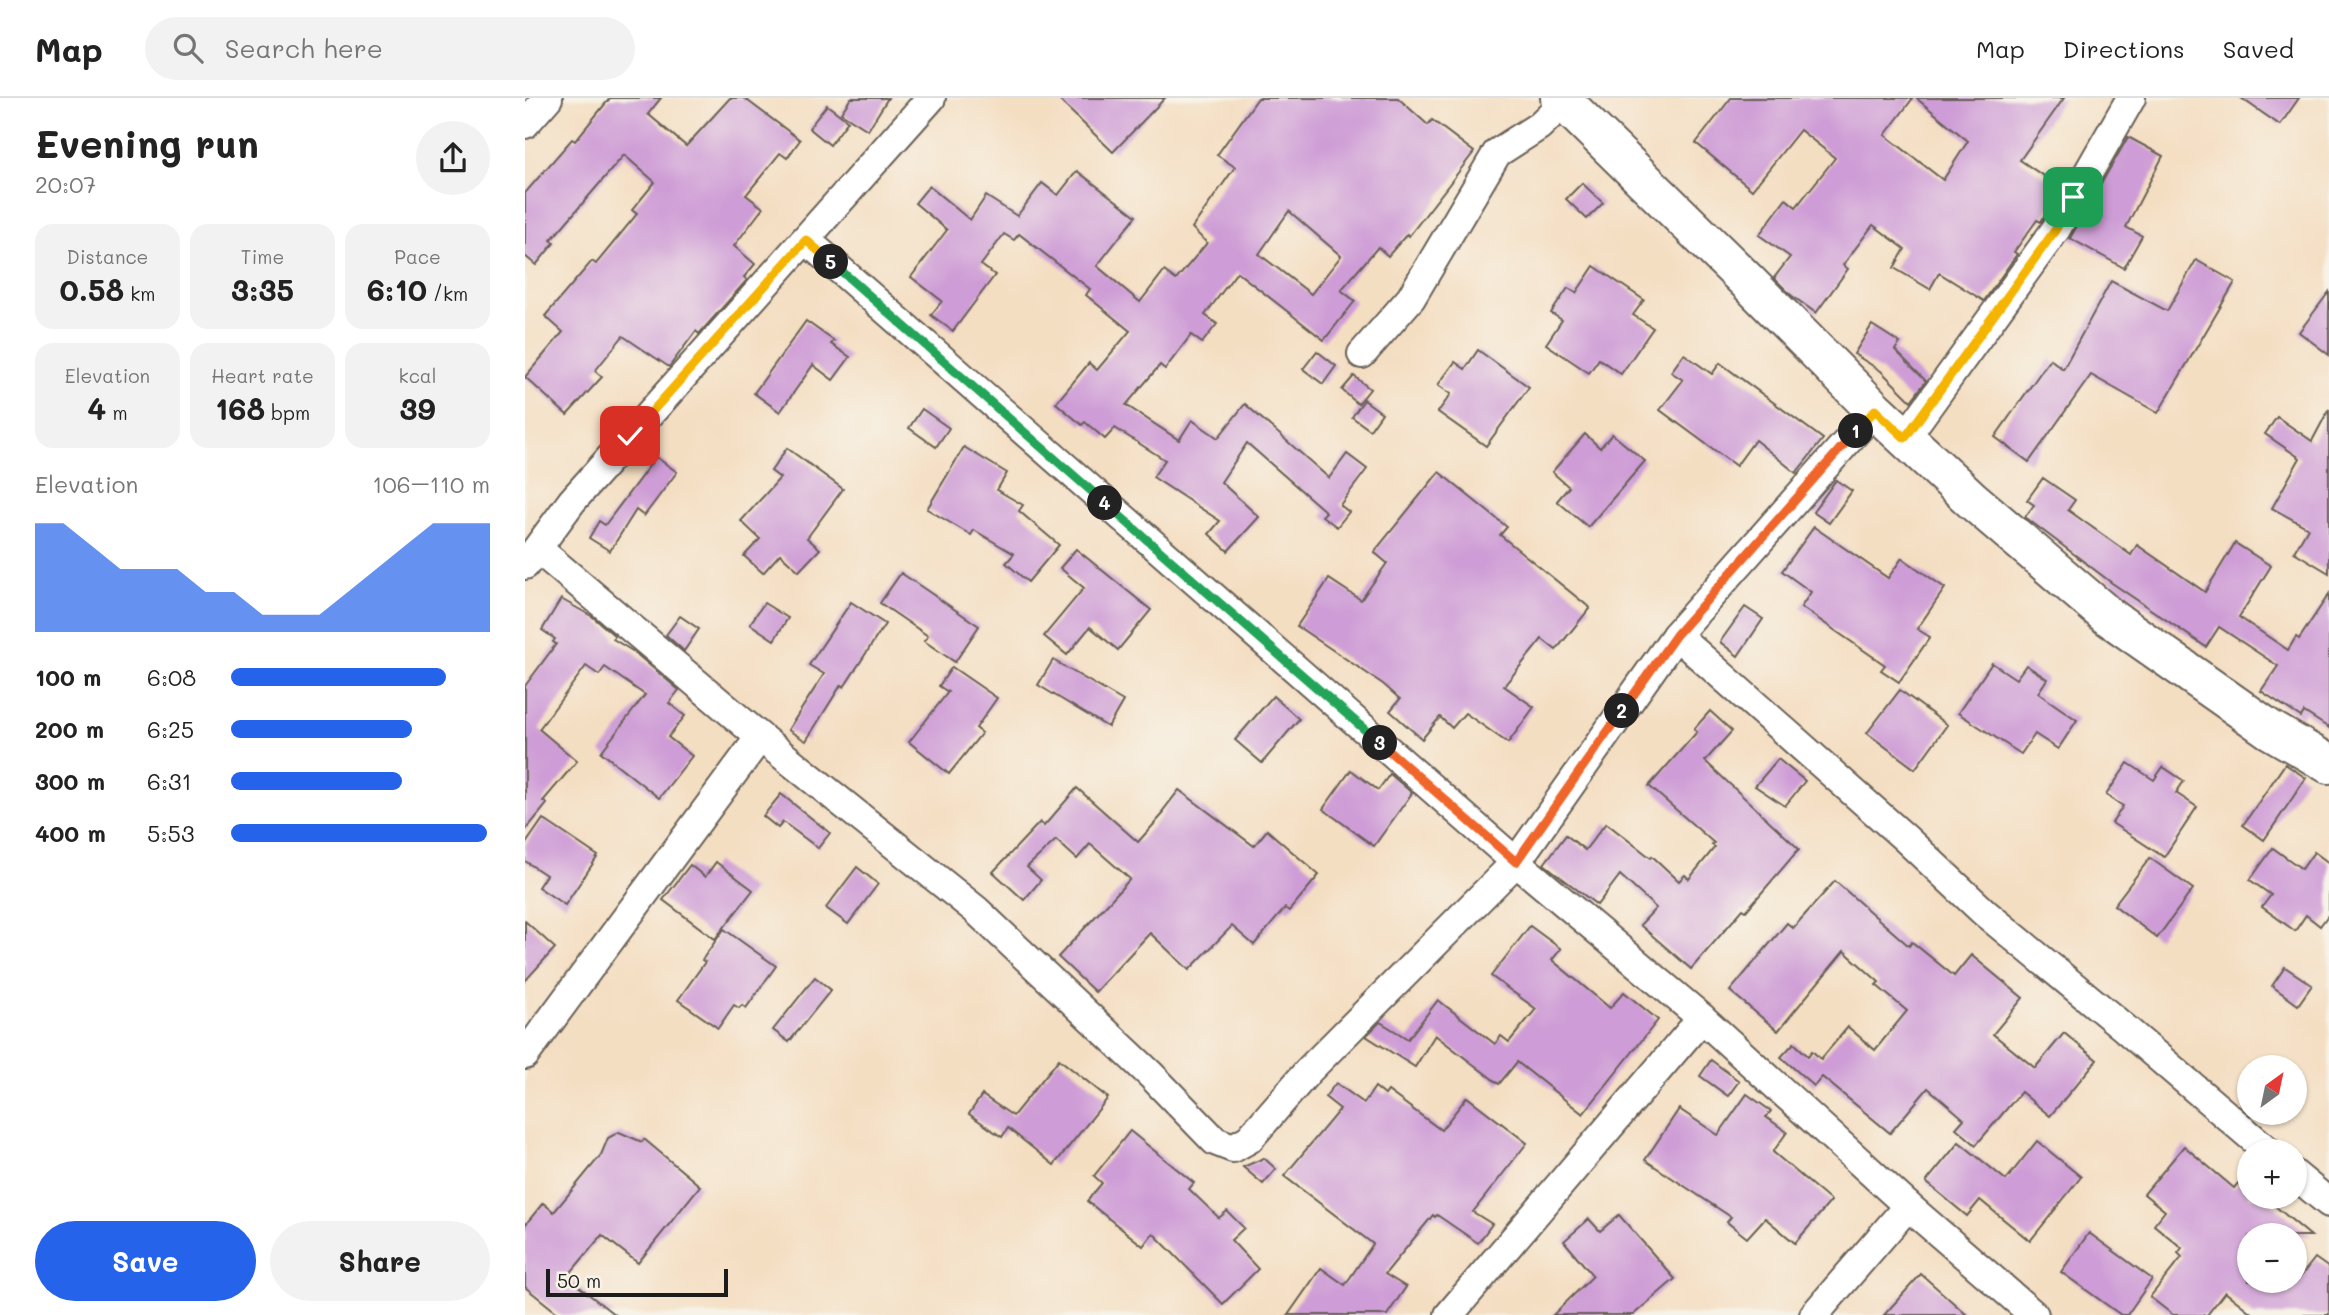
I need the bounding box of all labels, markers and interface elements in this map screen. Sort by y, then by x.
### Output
search box [145,17,635,80]
text: Map [35,27,103,70]
icon: search [169,29,207,67]
text: Search here [225,31,383,65]
text: Map [1976,33,2025,64]
text: Directions [2063,33,2185,64]
text: Saved [2223,33,2294,64]
text: Evening run [35,118,259,168]
button: share [416,121,490,195]
pin [2043,167,2103,227]
text: 20:07 [35,169,96,199]
icon: arrive [2054,178,2092,216]
text: Distance [67,244,148,269]
text: Time [241,244,284,269]
text: Pace [394,244,441,269]
pin: 5 [813,244,849,280]
text: 5 [825,249,836,274]
text: 0.58 [60,269,124,309]
text: 3:35 [231,269,294,309]
text: 6:10 [367,269,427,309]
text: km [124,281,155,306]
text: /km [427,281,468,306]
text: Elevation [65,363,150,388]
text: Heart rate [211,363,314,388]
text: kcal [399,363,436,388]
text: 4 [87,388,106,428]
text: 168 [215,388,265,428]
text: 39 [399,388,436,428]
text: m [106,400,128,425]
text: bpm [265,400,310,425]
pin [600,406,660,466]
pin: 1 [1839,414,1873,448]
icon: check [611,417,649,455]
text: 1 [1851,418,1860,443]
text: Elevation [35,469,138,499]
text: 106–110 m [372,469,490,499]
pin: 4 [1087,486,1123,520]
text: 4 [1098,490,1111,515]
text: 100 m [35,662,101,692]
text: 6:08 [147,662,196,692]
pin: 2 [1605,694,1639,728]
text: 2 [1616,698,1627,723]
text: 200 m [35,714,104,744]
text: 6:25 [147,714,194,744]
pin: 3 [1363,726,1397,760]
text: 3 [1374,730,1385,755]
text: 300 m [35,766,105,796]
text: 6:31 [147,766,192,796]
text: 400 m [35,818,106,848]
text: 5:53 [147,818,194,848]
north arrow [2237,1055,2307,1125]
map controls [2237,1055,2307,1293]
button: + [2237,1139,2307,1209]
button: Save [35,1221,256,1301]
button: Share [270,1221,490,1301]
button: − [2237,1223,2307,1293]
scale bar [546,1266,728,1298]
text: 50 m [557,1268,601,1293]

